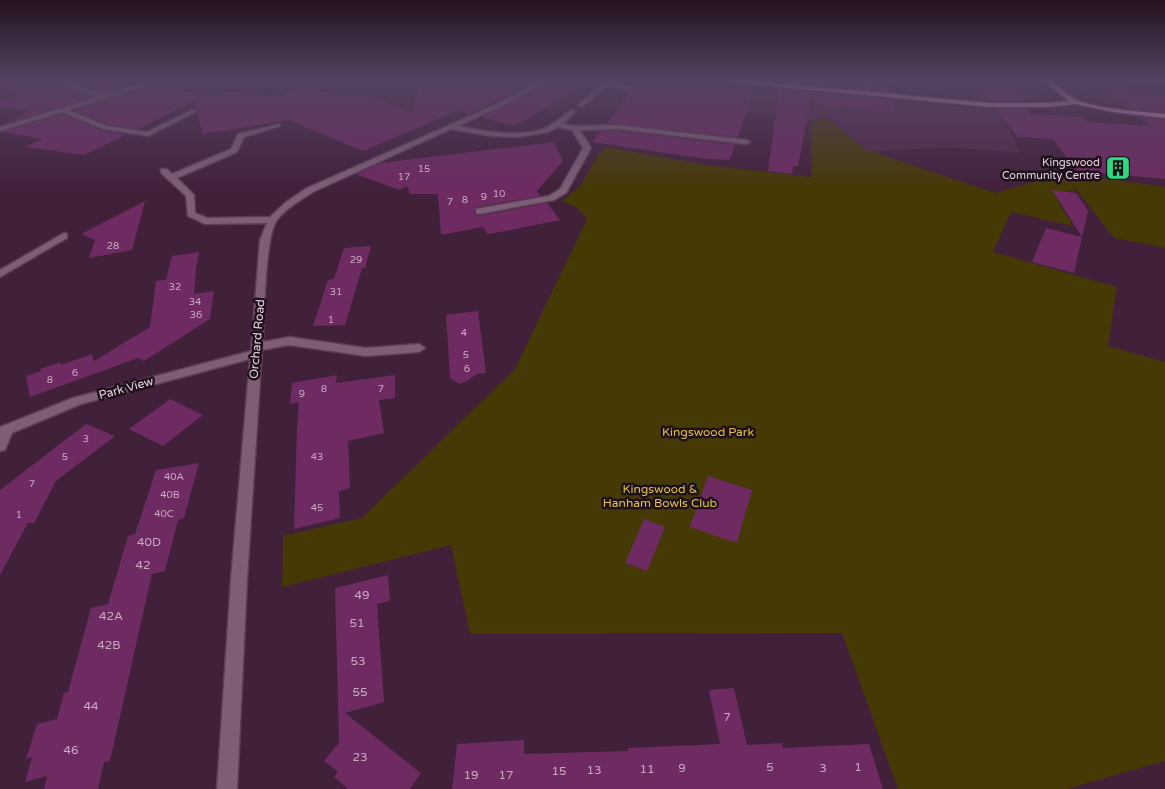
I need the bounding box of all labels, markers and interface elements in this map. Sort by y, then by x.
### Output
building icon: Kingswood Community Centre [1105,155,1131,181]
place label: Kingswood Community Centre [1002,156,1100,182]
house number: 15 [418,163,430,175]
house number: 17 [398,171,410,183]
house number: 10 [493,188,505,200]
house number: 9 [481,191,487,203]
house number: 8 [462,194,468,206]
house number: 7 [447,196,453,208]
house number: 28 [107,240,119,252]
house number: 29 [350,254,362,266]
house number: 32 [169,281,181,293]
house number: 31 [330,286,342,298]
house number: 34 [189,296,201,308]
street label: Orchard Road [247,299,267,379]
house number: 36 [190,309,202,321]
house number: 1 [328,314,334,326]
house number: 4 [461,327,467,339]
house number: 5 [463,349,469,361]
house number: 6 [464,363,470,375]
house number: 6 [72,367,78,379]
house number: 8 [47,374,53,386]
street label: Park View [97,374,155,402]
house number: 8 [321,383,327,395]
house number: 7 [378,383,384,395]
house number: 9 [299,388,305,400]
park label: Kingswood Park [662,425,754,439]
house number: 3 [83,433,89,445]
house number: 5 [62,451,68,463]
house number: 43 [311,451,323,463]
house number: 40A [164,471,184,483]
house number: 7 [29,478,35,490]
park label: Kingswood & Hanham Bowls Club [603,482,717,510]
house number: 40B [160,489,180,501]
house number: 45 [311,502,323,514]
house number: 40C [154,508,174,520]
house number: 1 [16,509,22,521]
house number: 40D [137,535,161,549]
house number: 42 [135,558,151,572]
house number: 49 [354,588,370,602]
house number: 42A [99,609,123,623]
house number: 51 [349,616,365,630]
house number: 42B [97,638,121,652]
house number: 53 [350,654,366,668]
house number: 55 [352,685,368,699]
house number: 44 [83,699,99,713]
house number: 7 [723,710,731,724]
house number: 46 [63,743,79,757]
house number: 23 [352,750,368,764]
house number: 5 [766,760,774,774]
house number: 1 [854,760,862,774]
house number: 9 [678,761,686,775]
house number: 3 [819,761,827,775]
house number: 11 [639,762,655,776]
house number: 13 [586,763,602,777]
house number: 15 [551,764,567,778]
house number: 19 [463,768,479,782]
house number: 17 [498,768,514,782]

